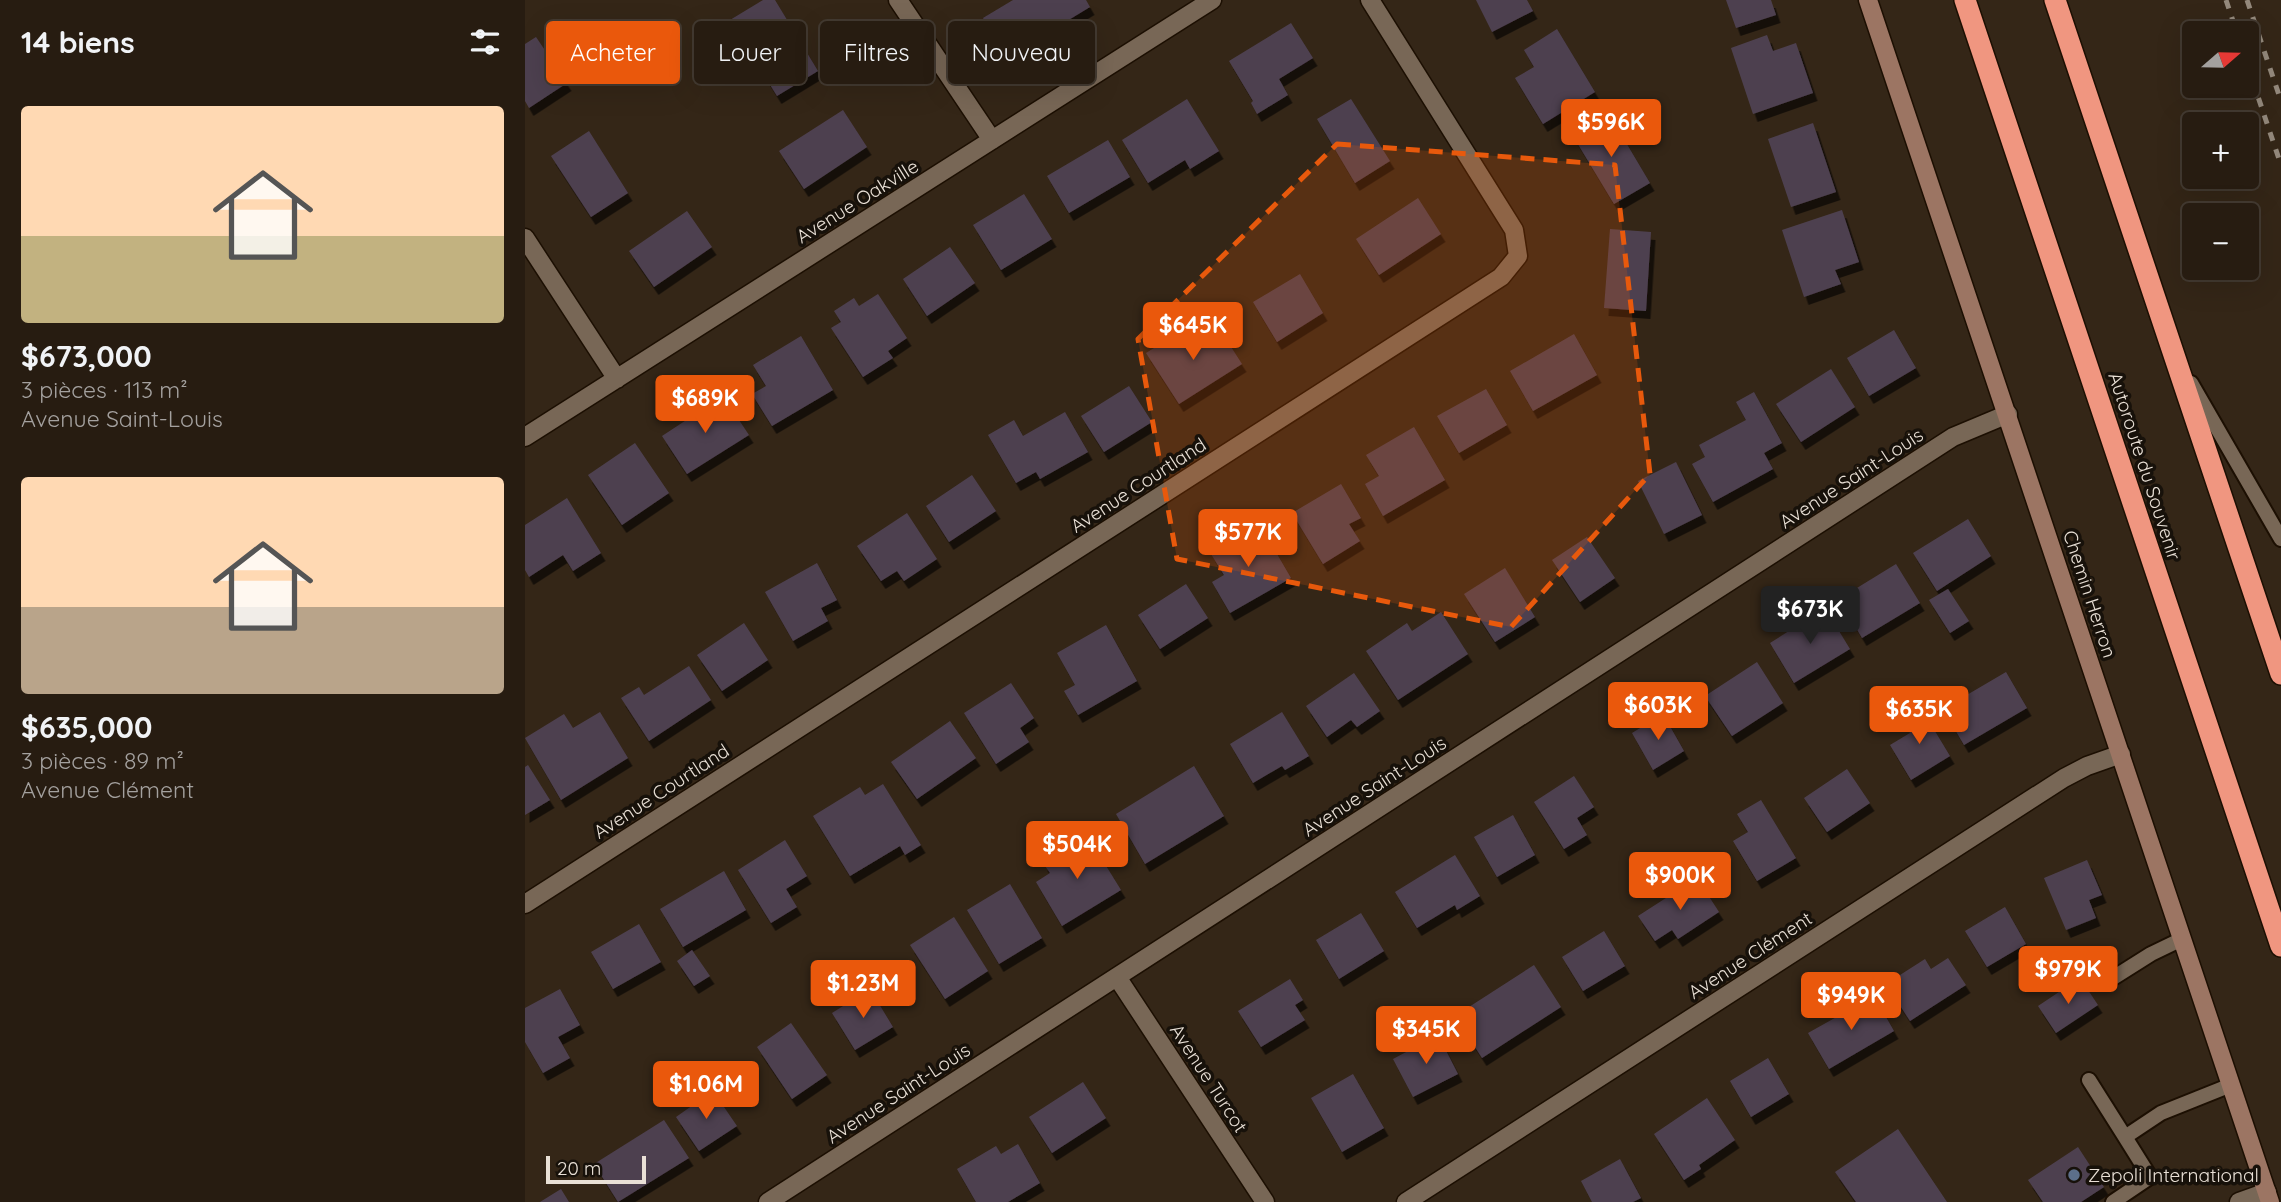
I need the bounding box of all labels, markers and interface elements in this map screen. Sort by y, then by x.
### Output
chip: Acheter [546,21,680,84]
chip: Louer [694,21,806,84]
chip: Filtres [820,21,934,84]
chip: Nouveau [948,21,1095,84]
north arrow [2182,21,2259,98]
map controls [2182,21,2259,280]
text: 14 biens [21,23,135,61]
icon: filters [466,23,504,61]
pin: $596K [1562,100,1660,159]
text: $596K [1577,107,1645,136]
button: + [2182,112,2259,189]
icon: home [200,152,326,278]
street label: Avenue Oakville [791,154,923,248]
button: − [2182,203,2259,280]
pin: $645K [1144,302,1242,362]
text: $645K [1159,310,1227,339]
text: $673,000 [21,337,152,375]
street label: Autoroute du Souvenir [2103,369,2187,564]
text: 3 pièces · 113 m² [21,375,188,404]
pin: $689K [656,376,754,435]
text: $689K [671,383,739,412]
text: Avenue Saint-Louis [21,404,223,433]
street label: Avenue Saint-Louis [1775,423,1927,533]
street label: Avenue Courtland [1066,432,1210,538]
pin: $577K [1199,510,1297,569]
text: $577K [1214,517,1282,546]
icon: home [200,523,326,649]
street label: Chemin Herron [2058,527,2122,661]
pin: $673K [1761,586,1859,646]
text: $673K [1777,594,1843,623]
pin: $603K [1609,682,1707,742]
pin: $635K [1870,686,1968,746]
text: $603K [1624,690,1692,719]
text: $635K [1885,694,1953,723]
text: $635,000 [21,708,152,746]
street label: Avenue Saint-Louis [1298,731,1450,841]
street label: Avenue Courtland [589,738,733,844]
text: 3 pièces · 89 m² [21,746,184,775]
text: Avenue Clément [21,775,194,804]
pin: $504K [1028,822,1126,881]
text: $504K [1042,829,1112,858]
pin: $900K [1631,852,1729,912]
text: $900K [1645,860,1715,889]
street label: Avenue Clément [1684,906,1816,1004]
pin: $979K [2019,946,2117,1006]
text: $979K [2035,954,2101,983]
pin: $1.23M [806,960,920,1020]
text: $1.23M [827,968,899,997]
pin: $949K [1802,972,1900,1032]
text: $949K [1817,980,1885,1009]
pin: $345K [1377,1006,1475,1066]
text: $345K [1392,1014,1460,1043]
street label: Avenue Turcot [1165,1019,1253,1137]
street label: Avenue Saint-Louis [822,1038,974,1148]
pin: $1.06M [649,1062,763,1121]
text: $1.06M [669,1069,743,1098]
scale bar [546,1153,646,1185]
text: 20 m [557,1156,601,1180]
place label: Zepoli International [2088,1163,2259,1187]
marker: Zepoli International [2066,1167,2082,1183]

